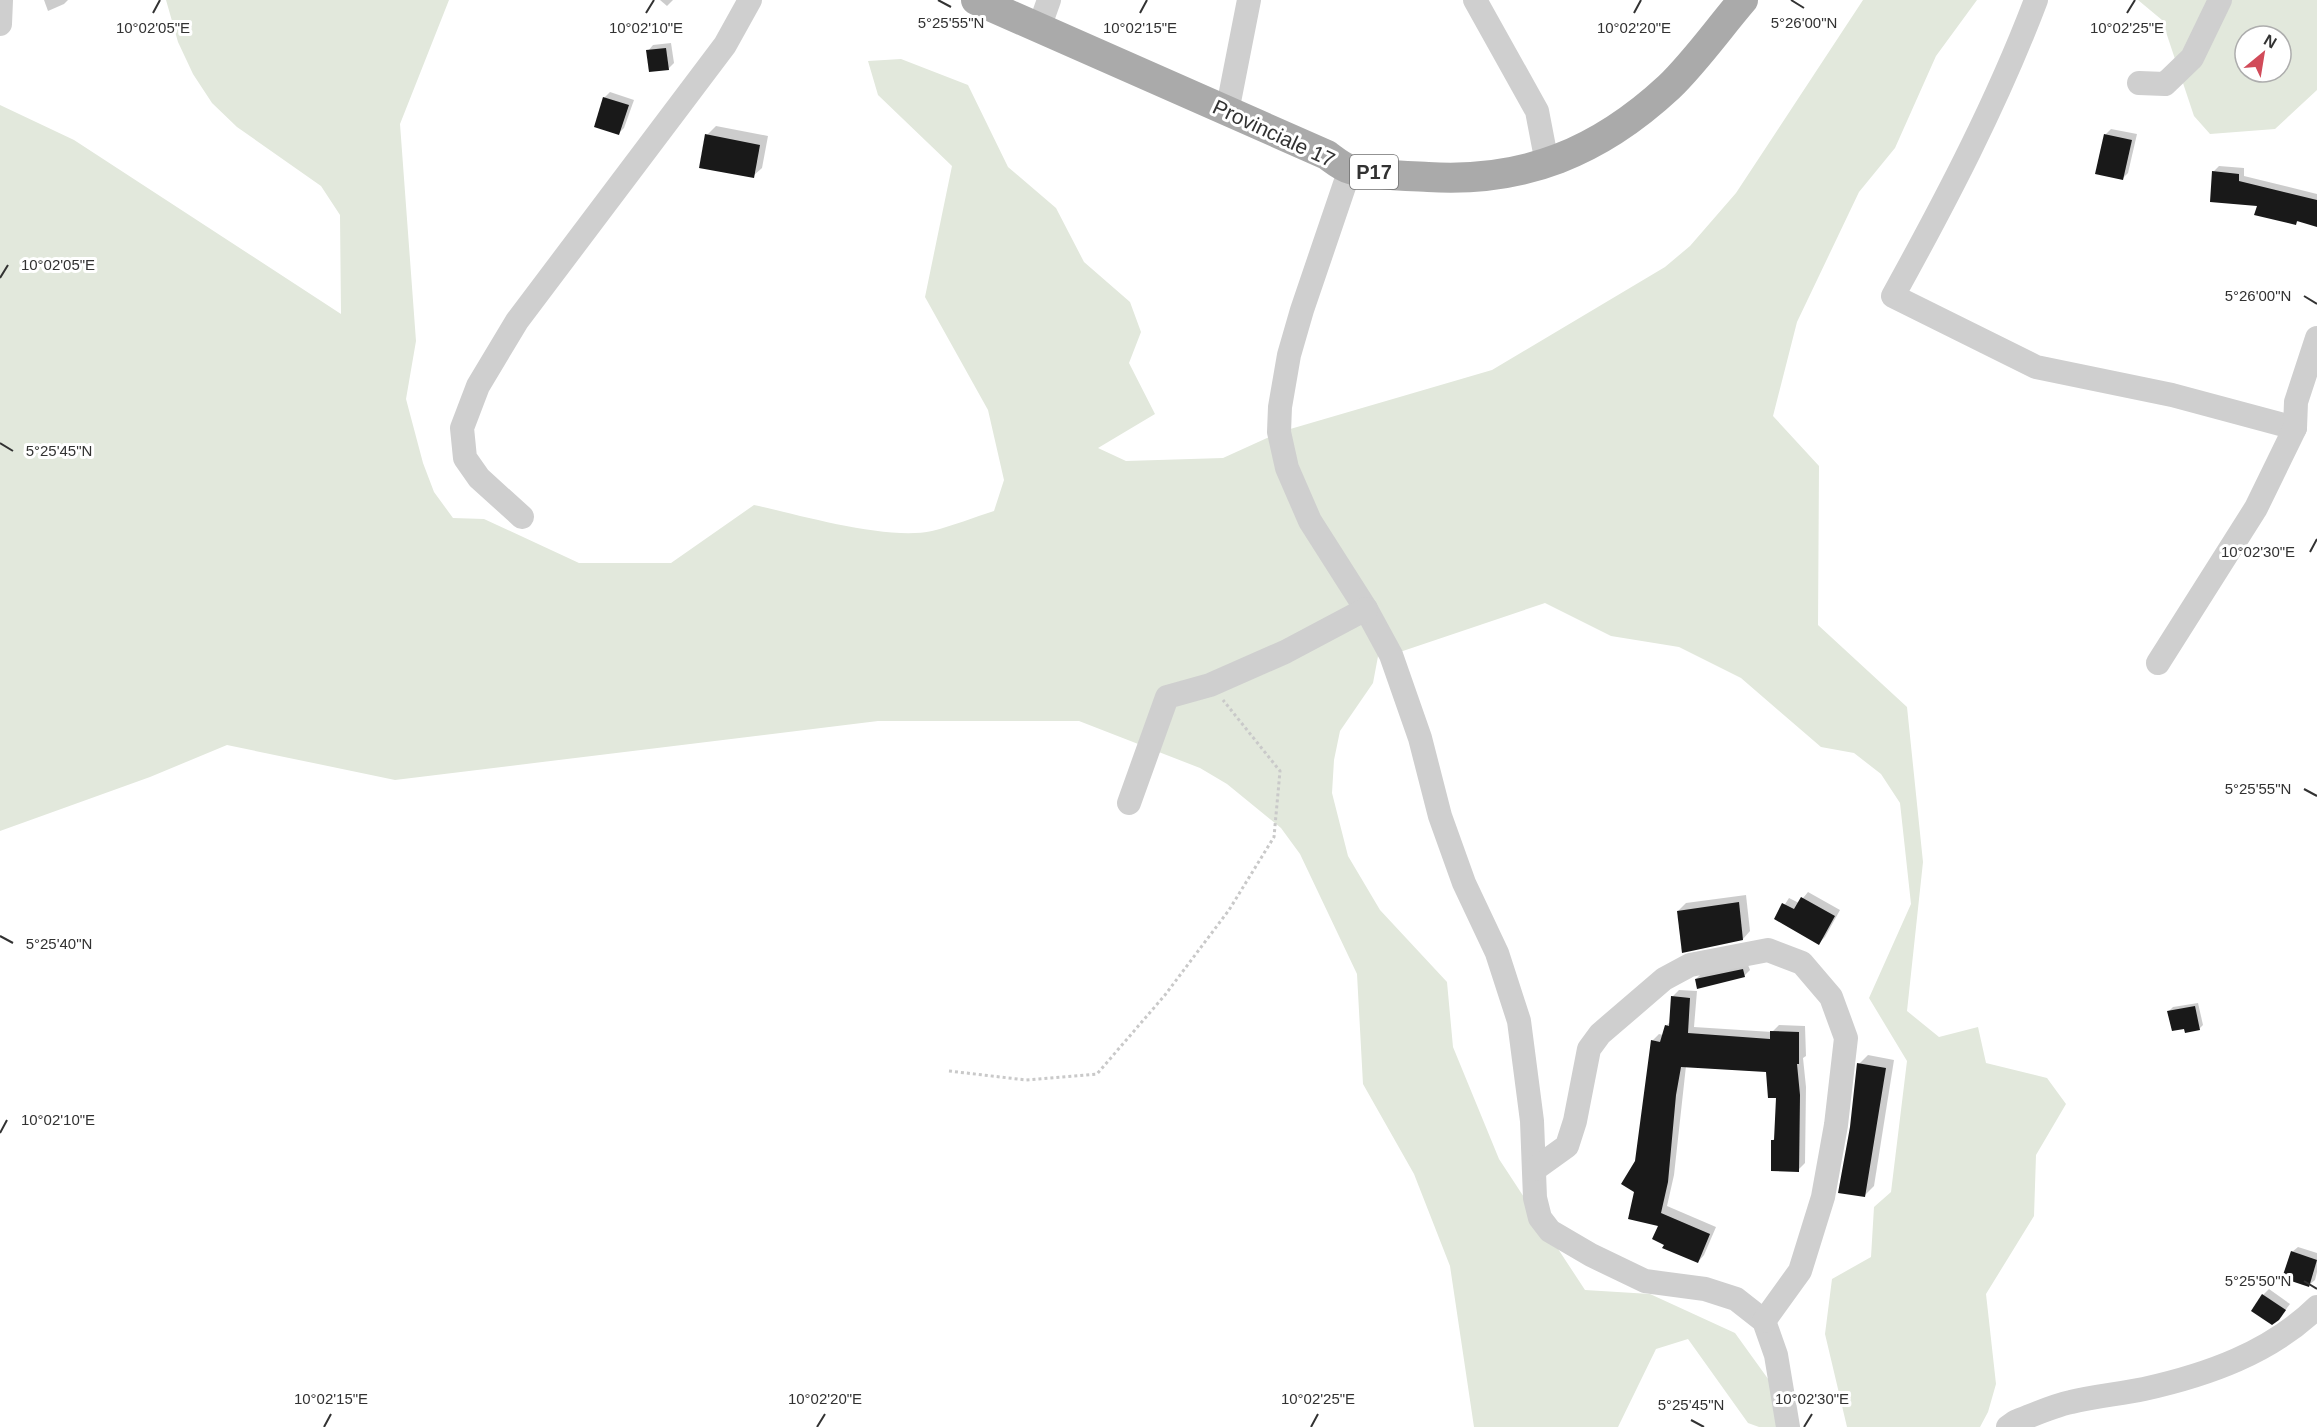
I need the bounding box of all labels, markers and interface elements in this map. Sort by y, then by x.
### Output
text: 5°25'55"N [918,14,984,31]
text: 5°26'00"N [1771,14,1837,31]
text: 10°02'05"E [116,19,190,36]
text: 10°02'10"E [609,19,683,36]
text: 10°02'15"E [1103,19,1177,36]
text: 10°02'20"E [1597,19,1671,36]
text: 10°02'25"E [2090,19,2164,36]
north arrow [2233,24,2293,84]
text: N [2261,31,2280,52]
street label: Provinciale 17 [1209,95,1339,171]
road number: P17 [1350,155,1398,189]
text: 10°02'05"E [21,256,95,273]
text: 5°26'00"N [2225,287,2291,304]
text: 5°25'45"N [26,442,92,459]
text: 10°02'30"E [2221,543,2295,560]
text: 5°25'55"N [2225,780,2291,797]
text: 5°25'40"N [26,935,92,952]
text: 10°02'10"E [21,1111,95,1128]
text: 5°25'50"N [2225,1272,2291,1289]
text: 10°02'15"E [294,1390,368,1407]
text: 10°02'20"E [788,1390,862,1407]
text: 10°02'25"E [1281,1390,1355,1407]
text: 10°02'30"E [1775,1390,1849,1407]
text: 5°25'45"N [1658,1396,1724,1413]

